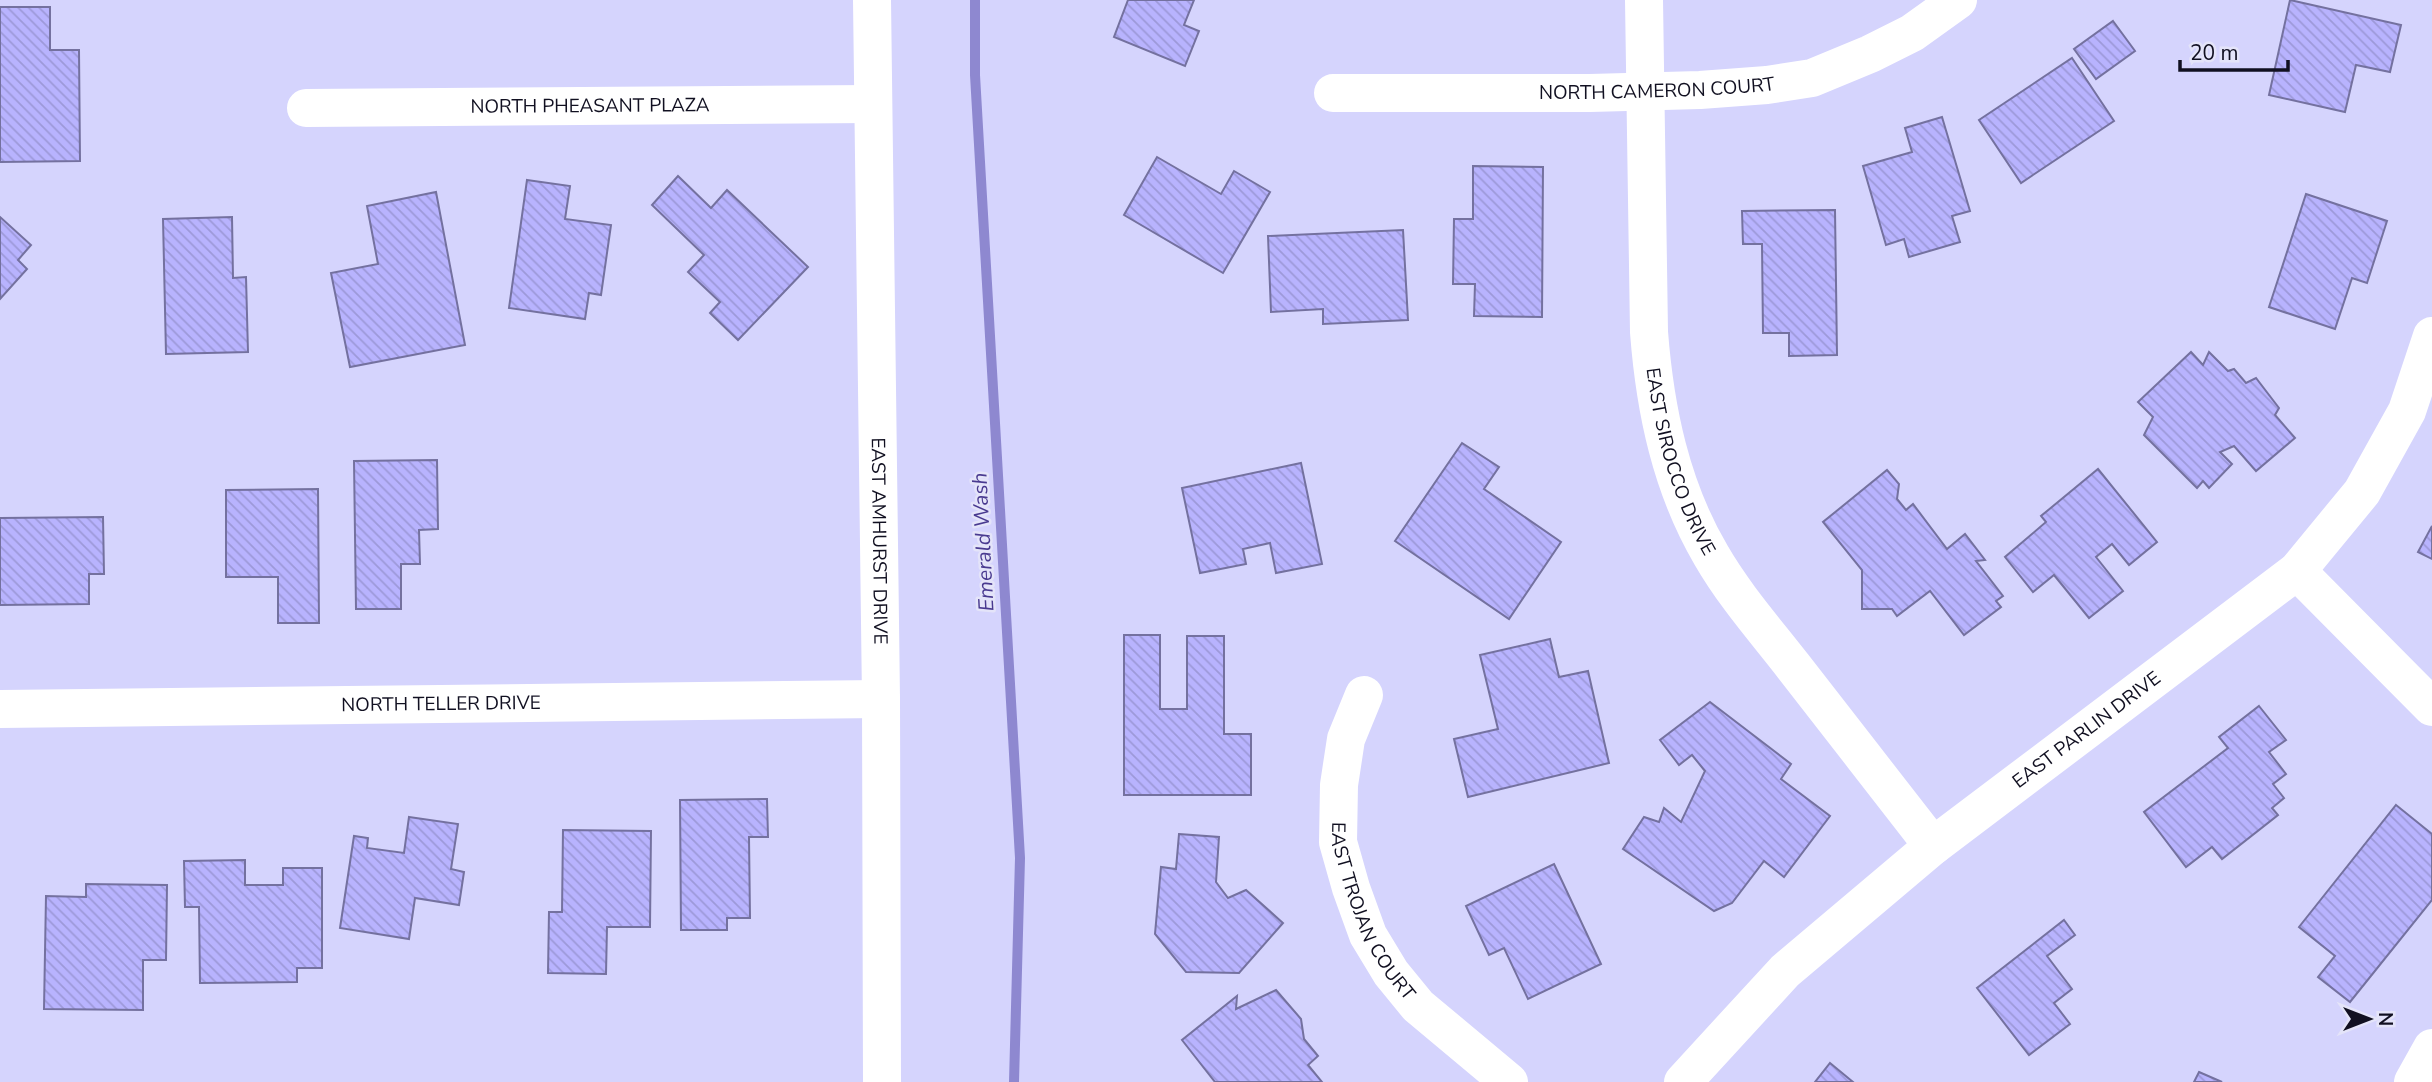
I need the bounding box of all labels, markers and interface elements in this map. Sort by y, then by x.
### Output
scale bar [2180,28,2288,72]
text: 20 m [2190,39,2239,67]
street label: NORTH CAMERON COURT [1539,71,1777,106]
street label: NORTH PHEASANT PLAZA [470,92,710,120]
street label: EAST SIROCCO DRIVE [1640,366,1722,560]
street label: EAST AMHURST DRIVE [865,437,893,645]
water label: Emerald Wash [965,472,1001,612]
street label: EAST PARLIN DRIVE [2007,665,2166,794]
street label: NORTH TELLER DRIVE [341,690,541,718]
street label: EAST TROJAN COURT [1325,822,1421,1006]
north arrow [2334,984,2404,1054]
text: N [2372,1012,2398,1026]

